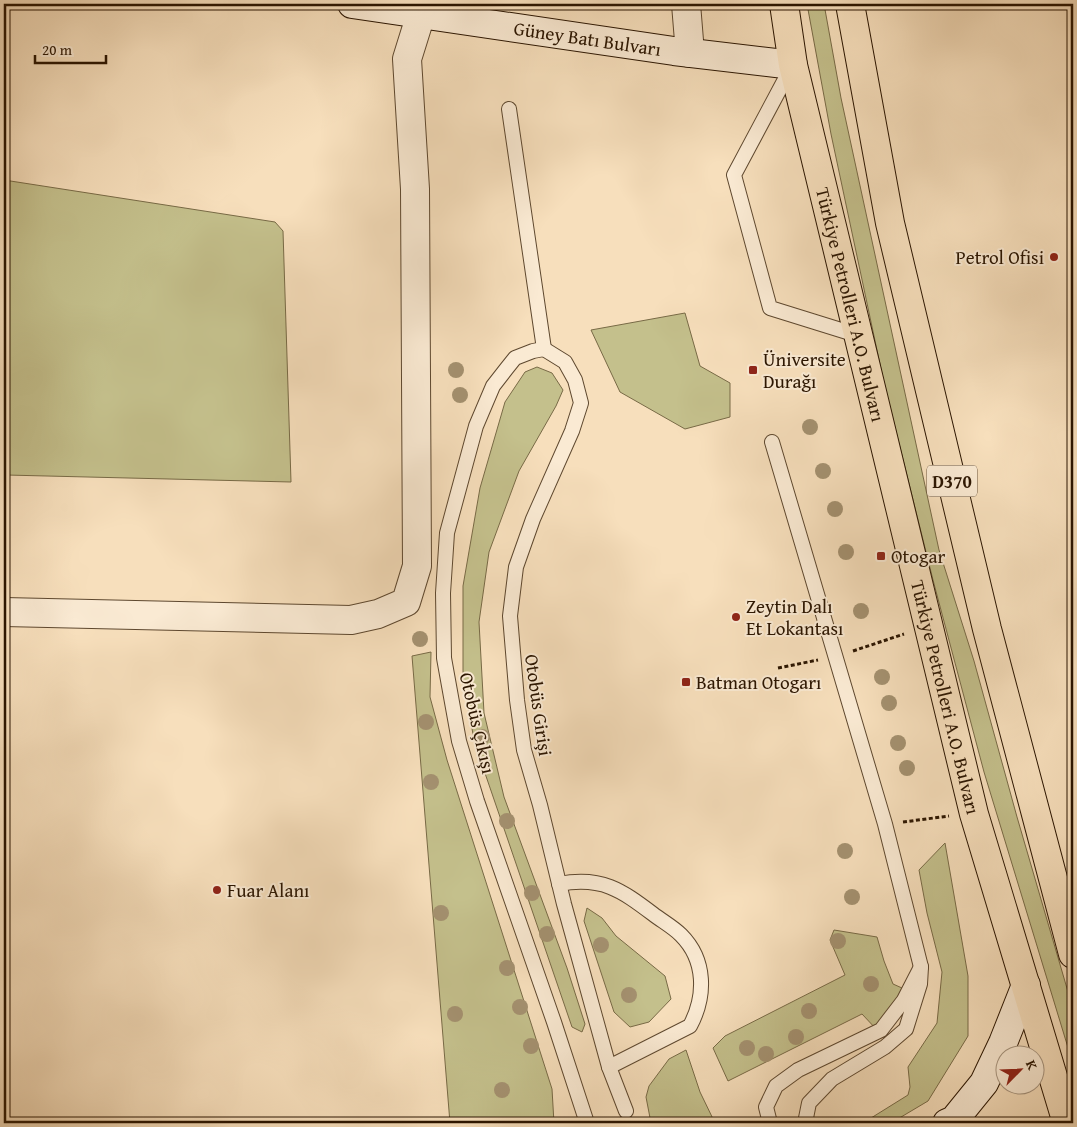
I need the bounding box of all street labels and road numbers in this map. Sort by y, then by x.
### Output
street label: Güney Batı Bulvarı [512,14,663,63]
street label: Türkiye Petrolleri A.O. Bulvarı [809,184,893,425]
road number: D370 [927,466,977,496]
street label: Türkiye Petrolleri A.O. Bulvarı [904,577,988,817]
street label: Otobüs Girişi [518,652,560,758]
street label: Otobüs Çıkışı [453,670,503,776]

